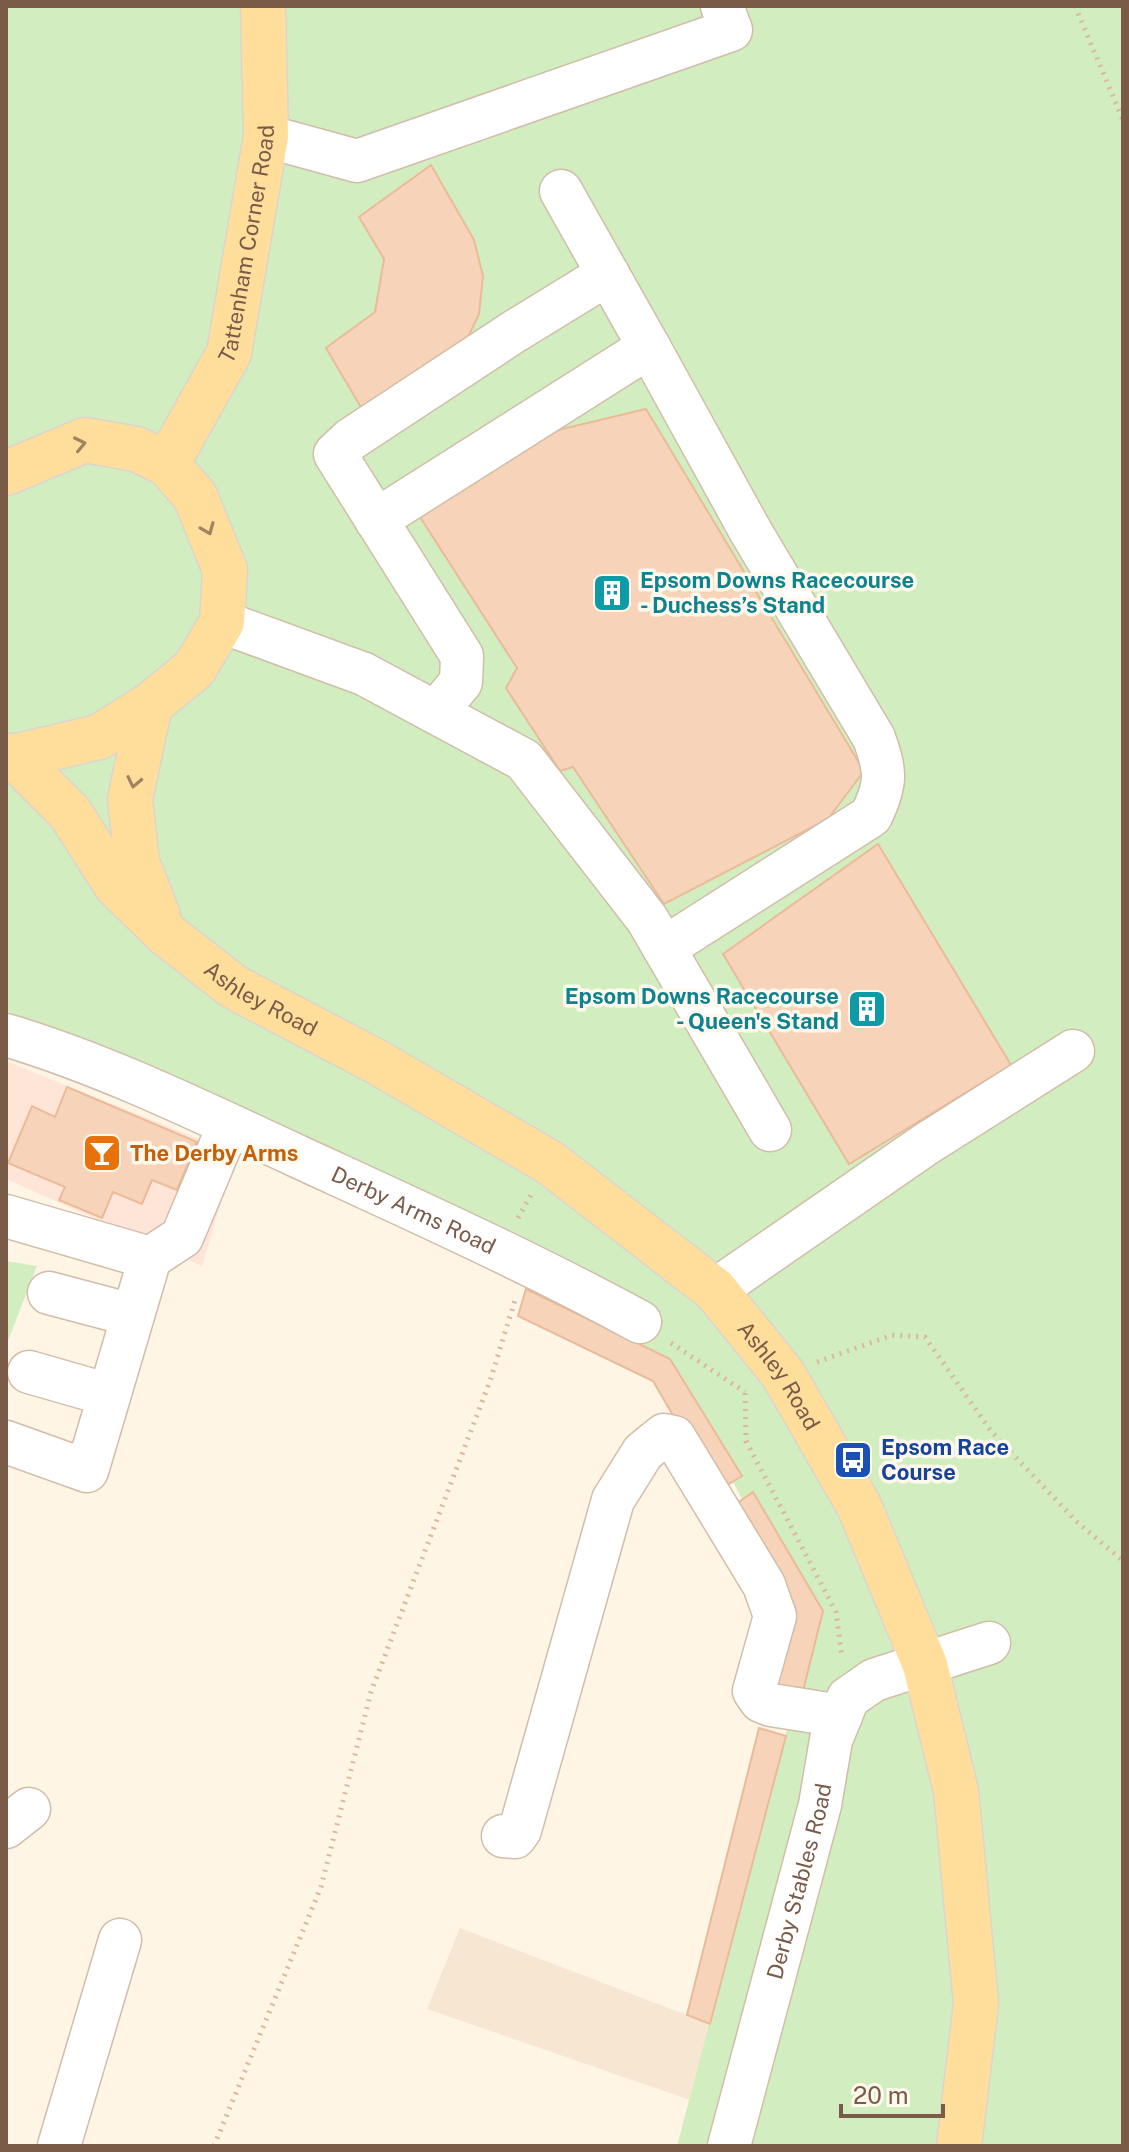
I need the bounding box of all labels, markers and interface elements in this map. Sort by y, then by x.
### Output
street label: Tattenham Corner Road [213,124,279,368]
one-way arrow [73,436,86,453]
one-way arrow [198,521,215,535]
place label: Epsom Downs Racecourse - Duchess’s Stand [640,567,914,618]
building icon: Epsom Downs Racecourse - Duchess’s Stand [591,572,633,614]
one-way arrow [126,775,143,788]
street label: Ashley Road [199,956,322,1041]
place label: Epsom Downs Racecourse - Queen's Stand [565,983,839,1034]
building icon: Epsom Downs Racecourse - Queen's Stand [846,988,888,1030]
bar icon: The Derby Arms [81,1132,123,1174]
place label: The Derby Arms [130,1140,298,1166]
street label: Derby Arms Road [327,1161,500,1260]
street label: Ashley Road [732,1316,825,1435]
place label: Epsom Race Course [881,1434,1009,1485]
bus stop icon: Epsom Race Course [832,1439,874,1481]
street label: Derby Stables Road [761,1781,836,1982]
scale bar [841,2068,943,2118]
text: 20 m [853,2081,909,2109]

